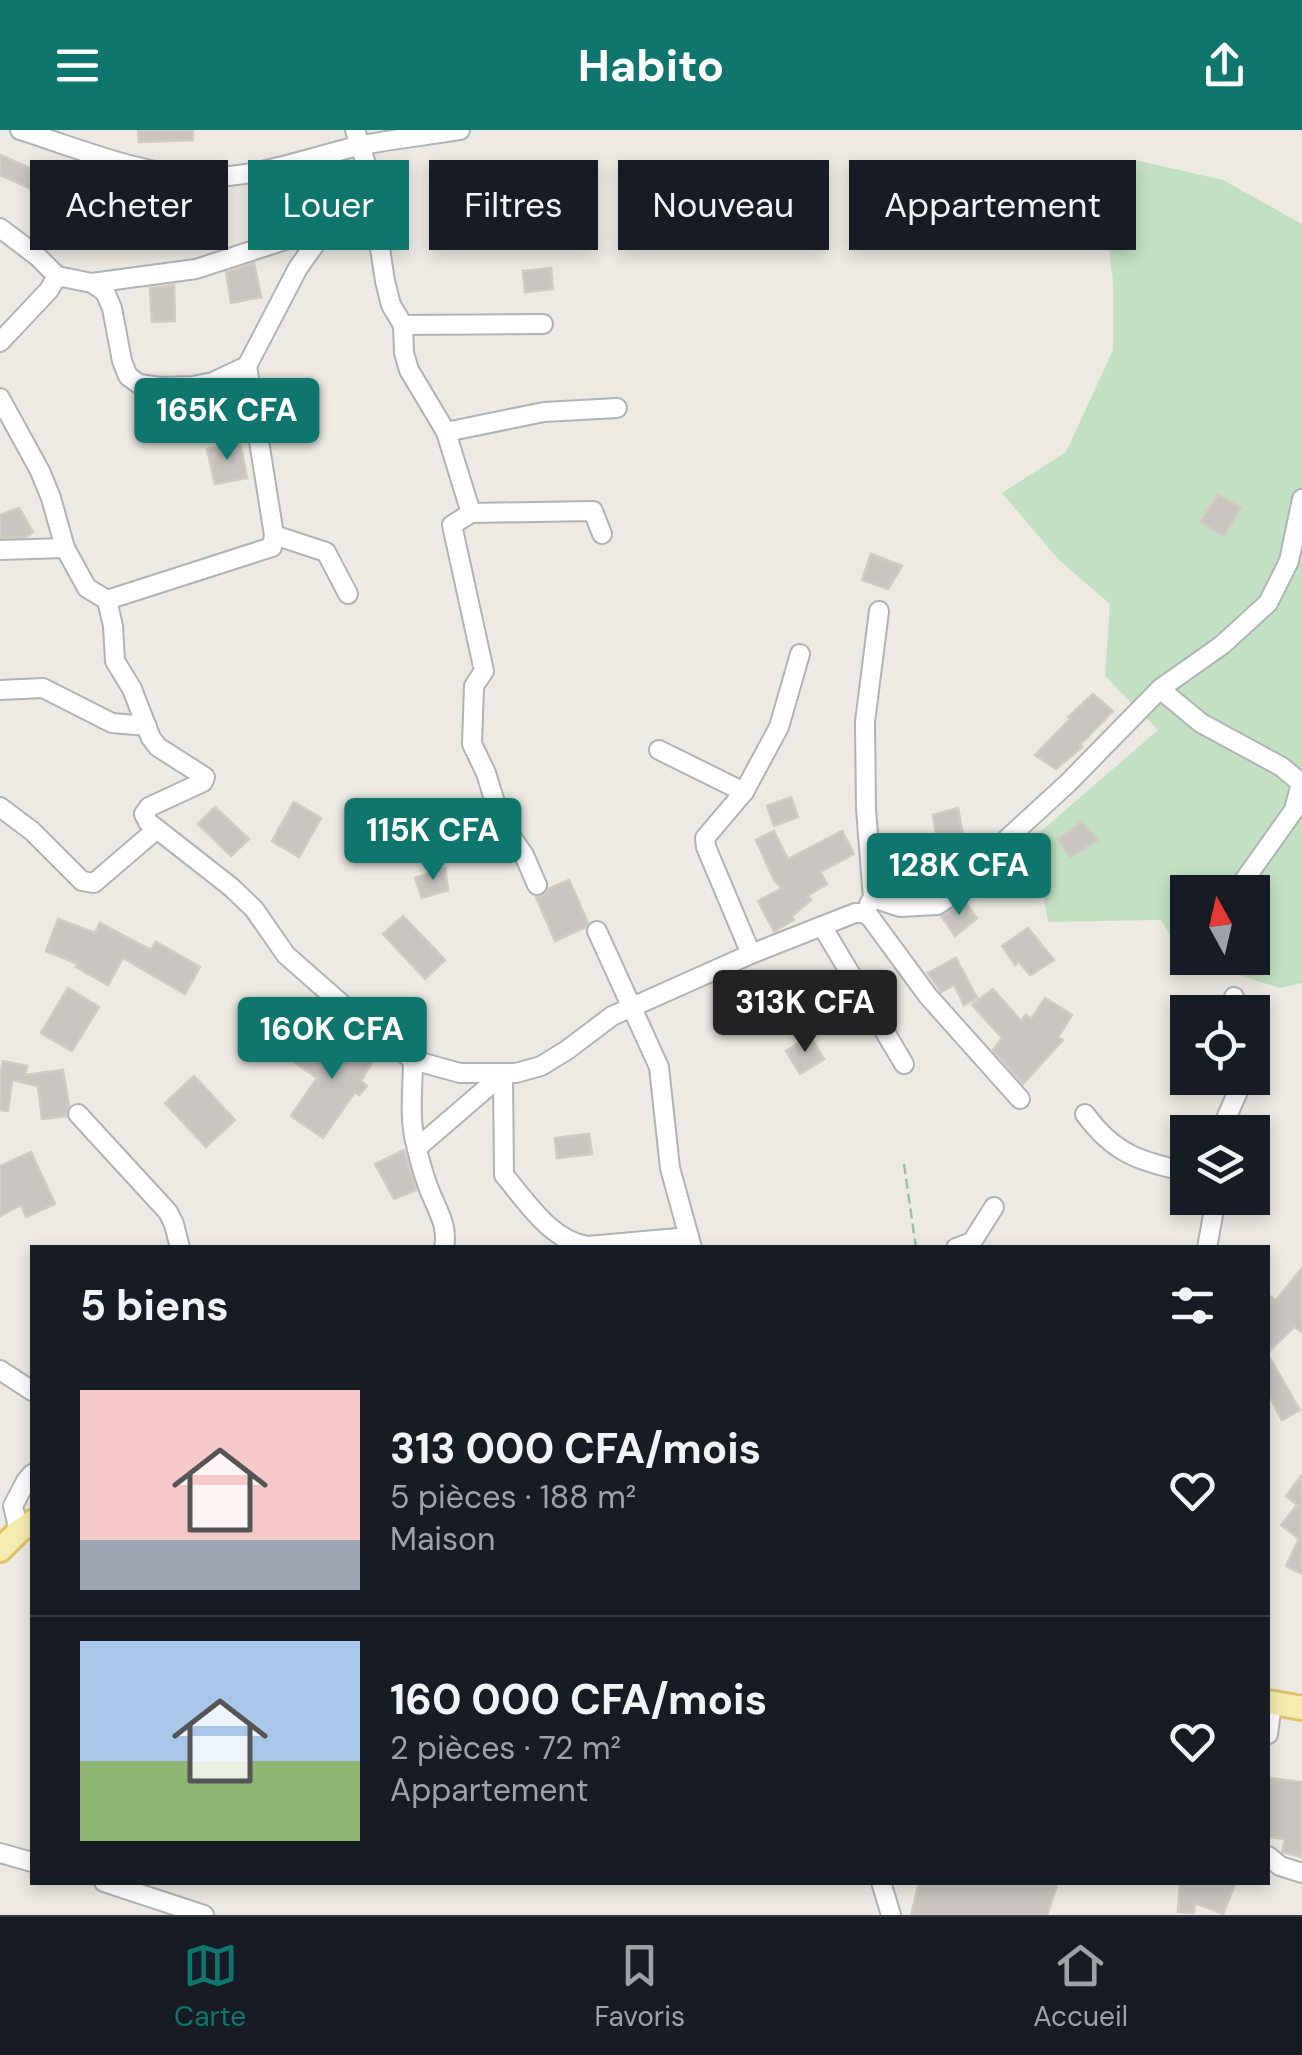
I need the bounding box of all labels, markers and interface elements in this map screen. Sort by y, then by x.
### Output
text: Habito [578,36,724,95]
icon: menu [50,38,105,93]
icon: share [1197,38,1252,93]
chip: Acheter [30,160,228,250]
chip: Louer [248,160,409,250]
chip: Filtres [429,160,598,250]
chip: Nouveau [618,160,829,250]
chip: Appartement [849,160,1136,250]
pin: 165K CFA [124,378,330,463]
text: 165K CFA [156,389,298,431]
pin: 115K CFA [330,798,536,883]
text: 115K CFA [366,809,500,851]
pin: 128K CFA [856,833,1062,918]
text: 128K CFA [889,844,1029,886]
north arrow [1170,875,1270,975]
map controls [1170,875,1270,1215]
pin: 313K CFA [702,970,908,1055]
text: 313K CFA [735,981,875,1023]
button: locate [1170,995,1270,1095]
pin: 160K CFA [229,997,435,1082]
text: 160K CFA [260,1008,404,1050]
button: layers [1170,1115,1270,1215]
text: 5 biens [80,1278,229,1333]
icon: filters [1165,1278,1220,1333]
text: 313 000 CFA/mois [390,1421,761,1476]
icon: home [160,1430,280,1550]
icon: heart [1165,1463,1220,1518]
text: 5 pièces · 188 m² [390,1476,636,1518]
text: Maison [390,1518,495,1560]
text: 160 000 CFA/mois [390,1672,767,1727]
icon: home [160,1681,280,1801]
icon: heart [1165,1714,1220,1769]
text: 2 pièces · 72 m² [390,1727,621,1769]
text: Appartement [390,1769,588,1811]
tab: Carte [174,1938,246,2035]
tab: Favoris [594,1938,685,2035]
tab: Accueil [1033,1938,1128,2035]

